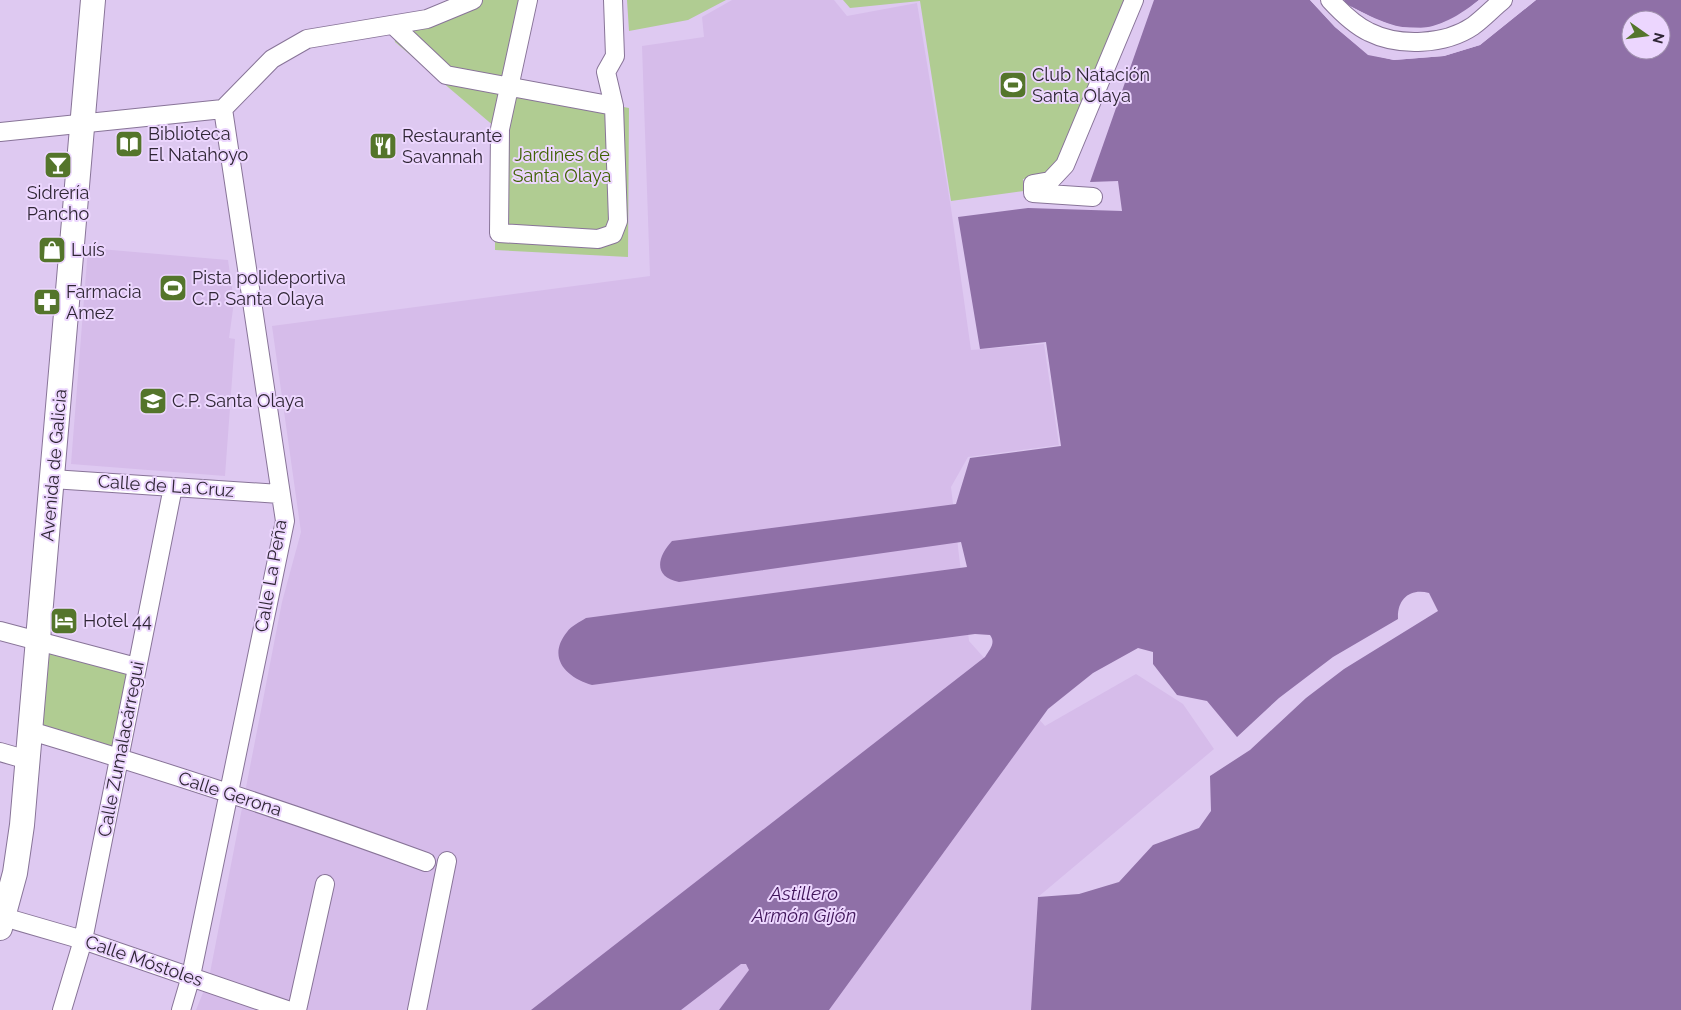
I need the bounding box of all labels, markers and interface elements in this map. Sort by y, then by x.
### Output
north arrow [1621,10,1671,60]
text: N [1650,31,1668,45]
place label: Club Natación Santa Olaya [1032,64,1150,106]
sports icon: Club Natación Santa Olaya [998,70,1028,100]
place label: Biblioteca El Natahoyo [148,123,249,165]
place label: Restaurante Savannah [402,125,503,167]
library icon: Biblioteca El Natahoyo [114,129,144,159]
restaurant icon: Restaurante Savannah [368,131,398,161]
park label: Jardines de Santa Olaya [513,144,611,186]
bar icon: Sidrería Pancho [43,150,73,180]
place label: Sidrería Pancho [27,182,90,224]
shop icon: Luís [37,235,67,265]
place label: Luís [71,239,105,260]
place label: Pista polideportiva C.P. Santa Olaya [192,267,346,309]
sports icon: Pista polideportiva C.P. Santa Olaya [158,273,188,303]
place label: Farmacia Amez [66,281,142,323]
pharmacy icon: Farmacia Amez [32,287,62,317]
school or university icon: C.P. Santa Olaya [138,386,168,416]
street label: Avenida de Galicia [36,388,71,542]
place label: C.P. Santa Olaya [172,390,304,411]
street label: Calle de La Cruz [97,470,235,501]
street label: Calle La Peña [250,518,291,634]
hotel icon: Hotel 44 [49,606,79,636]
place label: Hotel 44 [83,610,152,631]
street label: Calle Zumalacárregui [93,659,148,838]
street label: Calle Gerona [176,767,285,820]
water label: Astillero Armón Gijón [751,882,856,926]
street label: Calle Móstoles [83,931,206,991]

